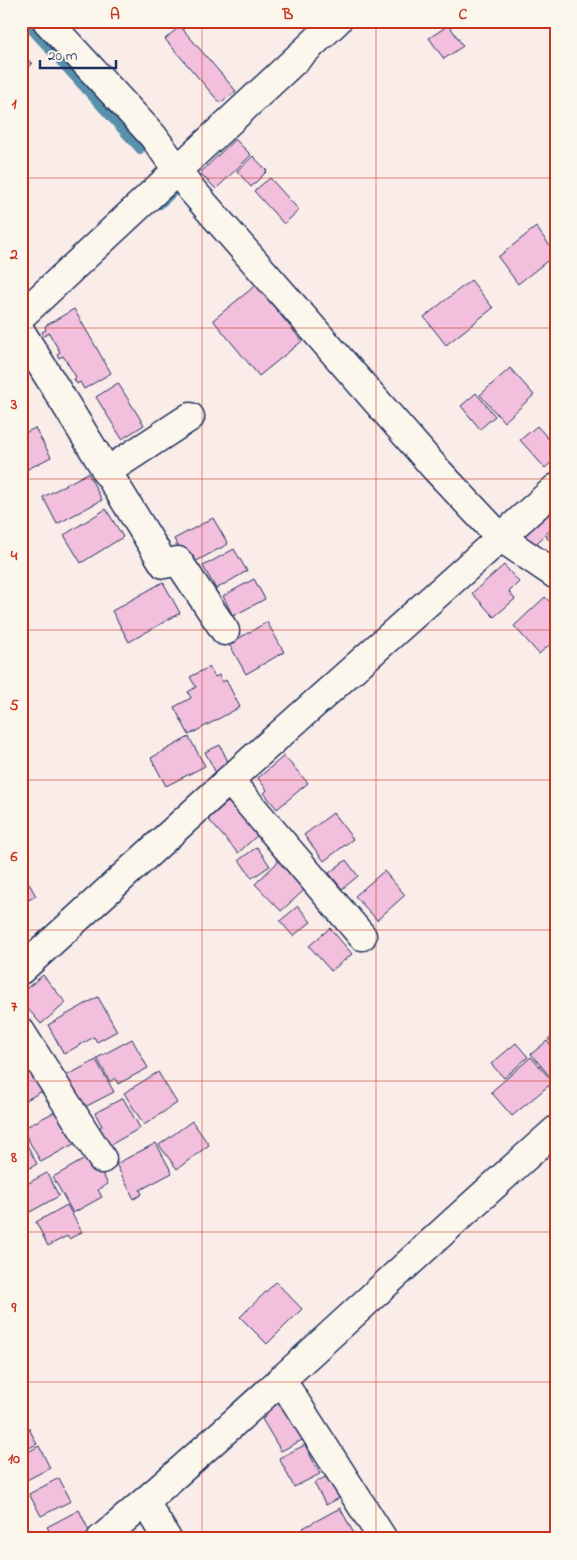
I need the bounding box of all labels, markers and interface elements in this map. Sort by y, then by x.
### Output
text: A [110,3,120,27]
text: B [282,3,294,27]
text: C [459,3,468,27]
scale bar [40,38,116,70]
text: 20 m [48,45,78,67]
text: 1 [11,92,17,116]
text: 2 [9,243,18,267]
text: 3 [10,393,18,417]
text: 4 [10,544,18,568]
text: 5 [9,694,19,718]
text: 6 [9,845,18,869]
text: 7 [11,995,18,1019]
text: 8 [10,1146,17,1170]
text: 9 [11,1296,17,1320]
text: 10 [8,1447,20,1471]

